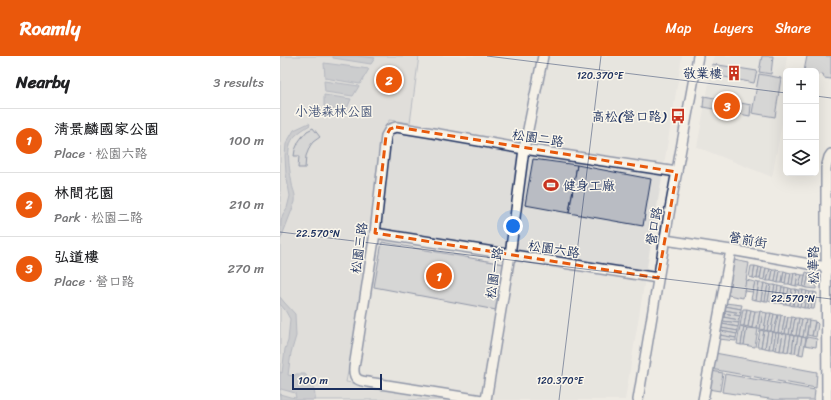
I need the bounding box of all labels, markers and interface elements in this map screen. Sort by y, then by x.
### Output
text: Roamly [20,12,80,45]
text: Map [666,16,691,41]
text: Layers [713,16,753,41]
text: Share [775,16,811,41]
place label: 敬業樓 [683,62,722,85]
building icon: 敬業樓 [725,64,743,82]
pin: 2 [376,65,402,95]
text: Nearby [16,67,70,97]
text: 120.370°E [577,67,625,85]
map controls [783,68,819,176]
button: + [783,68,819,104]
text: 3 results [213,71,264,94]
pin: 3 [714,91,740,121]
park label: 小港森林公園 [295,100,373,123]
button: − [783,104,819,140]
place label: 高松(營口路) [592,105,667,128]
bus stop icon: 高松(營口路) [669,107,687,125]
text: 清景麟國家公園 [54,116,159,142]
street label: 松園二路 [511,123,565,153]
text: 1 [26,129,32,152]
text: 100 m [229,129,264,152]
button: layers [783,140,819,176]
text: Place · 松園六路 [54,142,148,165]
place label: 健身工廠 [563,174,615,197]
sports icon: 健身工廠 [542,176,560,194]
text: 林間花園 [54,180,114,206]
text: 2 [25,193,33,216]
text: 210 m [229,193,264,216]
street label: 營口路 [639,205,669,247]
text: Park · 松園二路 [54,206,143,229]
your location [503,216,523,236]
street label: 松園三路 [344,221,374,275]
text: 22.570°N [296,225,340,243]
street label: 營前街 [727,225,769,255]
street label: 松園六路 [527,234,581,264]
text: 弘道樓 [54,244,99,270]
street label: 松華路 [802,245,825,285]
street label: 松園一路 [479,246,509,300]
text: 3 [25,257,33,280]
text: 270 m [227,257,264,280]
pin: 1 [426,261,452,291]
text: Place · 營口路 [54,270,135,293]
text: 22.570°N [771,290,815,308]
text: 100 m [298,371,328,390]
scale bar [292,372,382,391]
text: 120.370°E [537,372,585,390]

